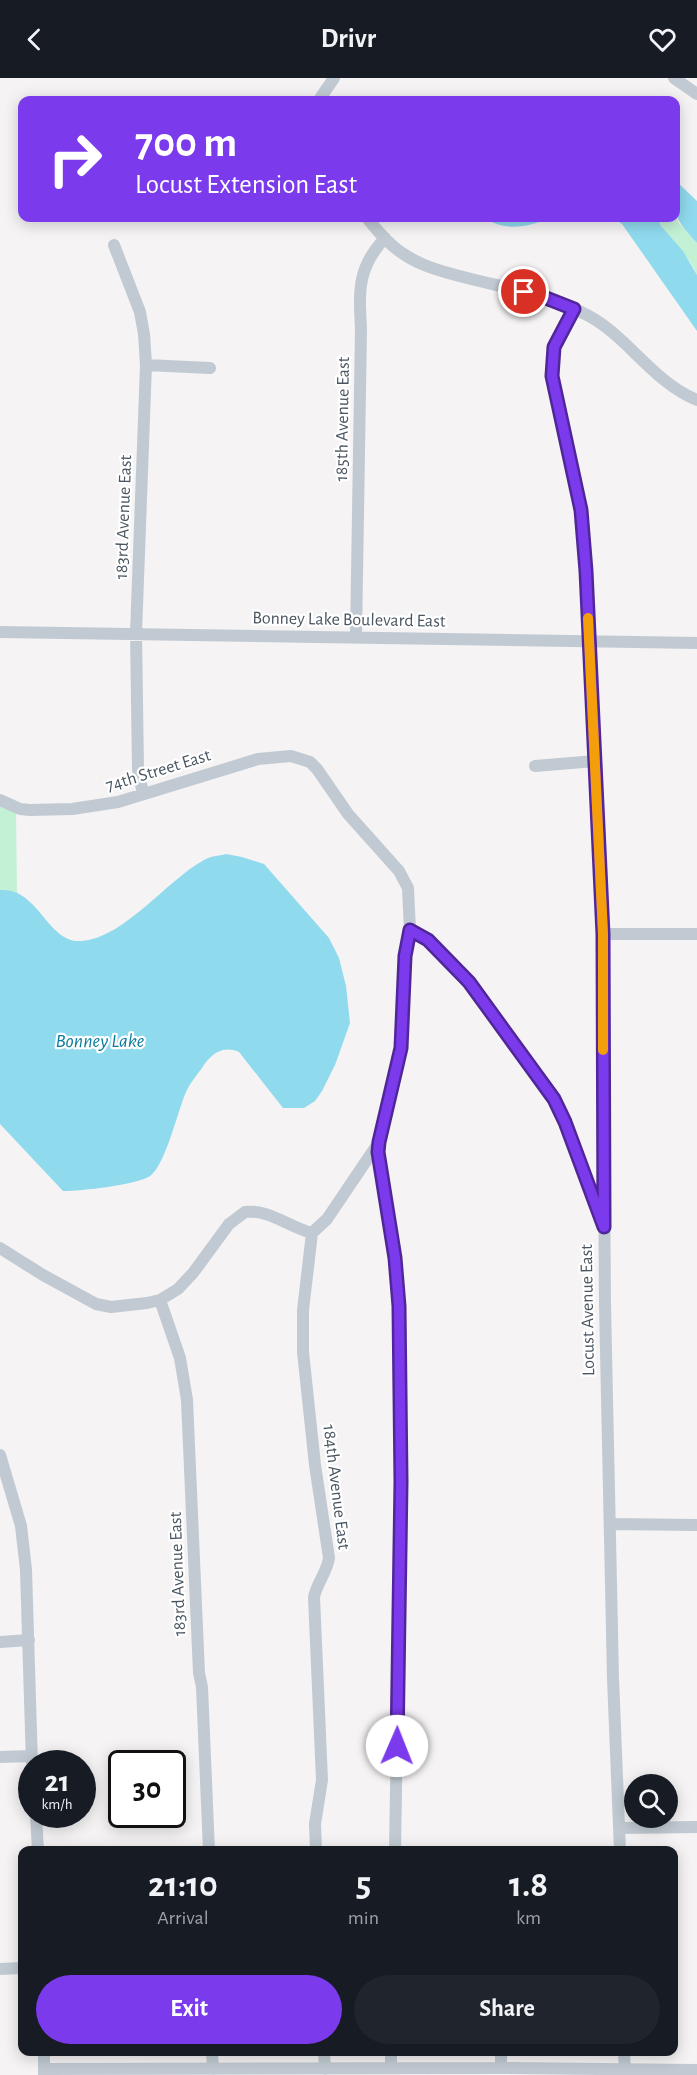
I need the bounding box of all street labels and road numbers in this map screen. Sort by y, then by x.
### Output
street label: 185th Avenue East [333,356,353,482]
street label: 183rd Avenue East [113,454,135,580]
street label: Bonney Lake Boulevard East [252,609,446,631]
street label: 74th Street East [104,746,213,795]
street label: Locust Avenue East [578,1244,598,1376]
street label: 184th Avenue East [319,1424,353,1551]
street label: 183rd Avenue East [167,1511,189,1637]

